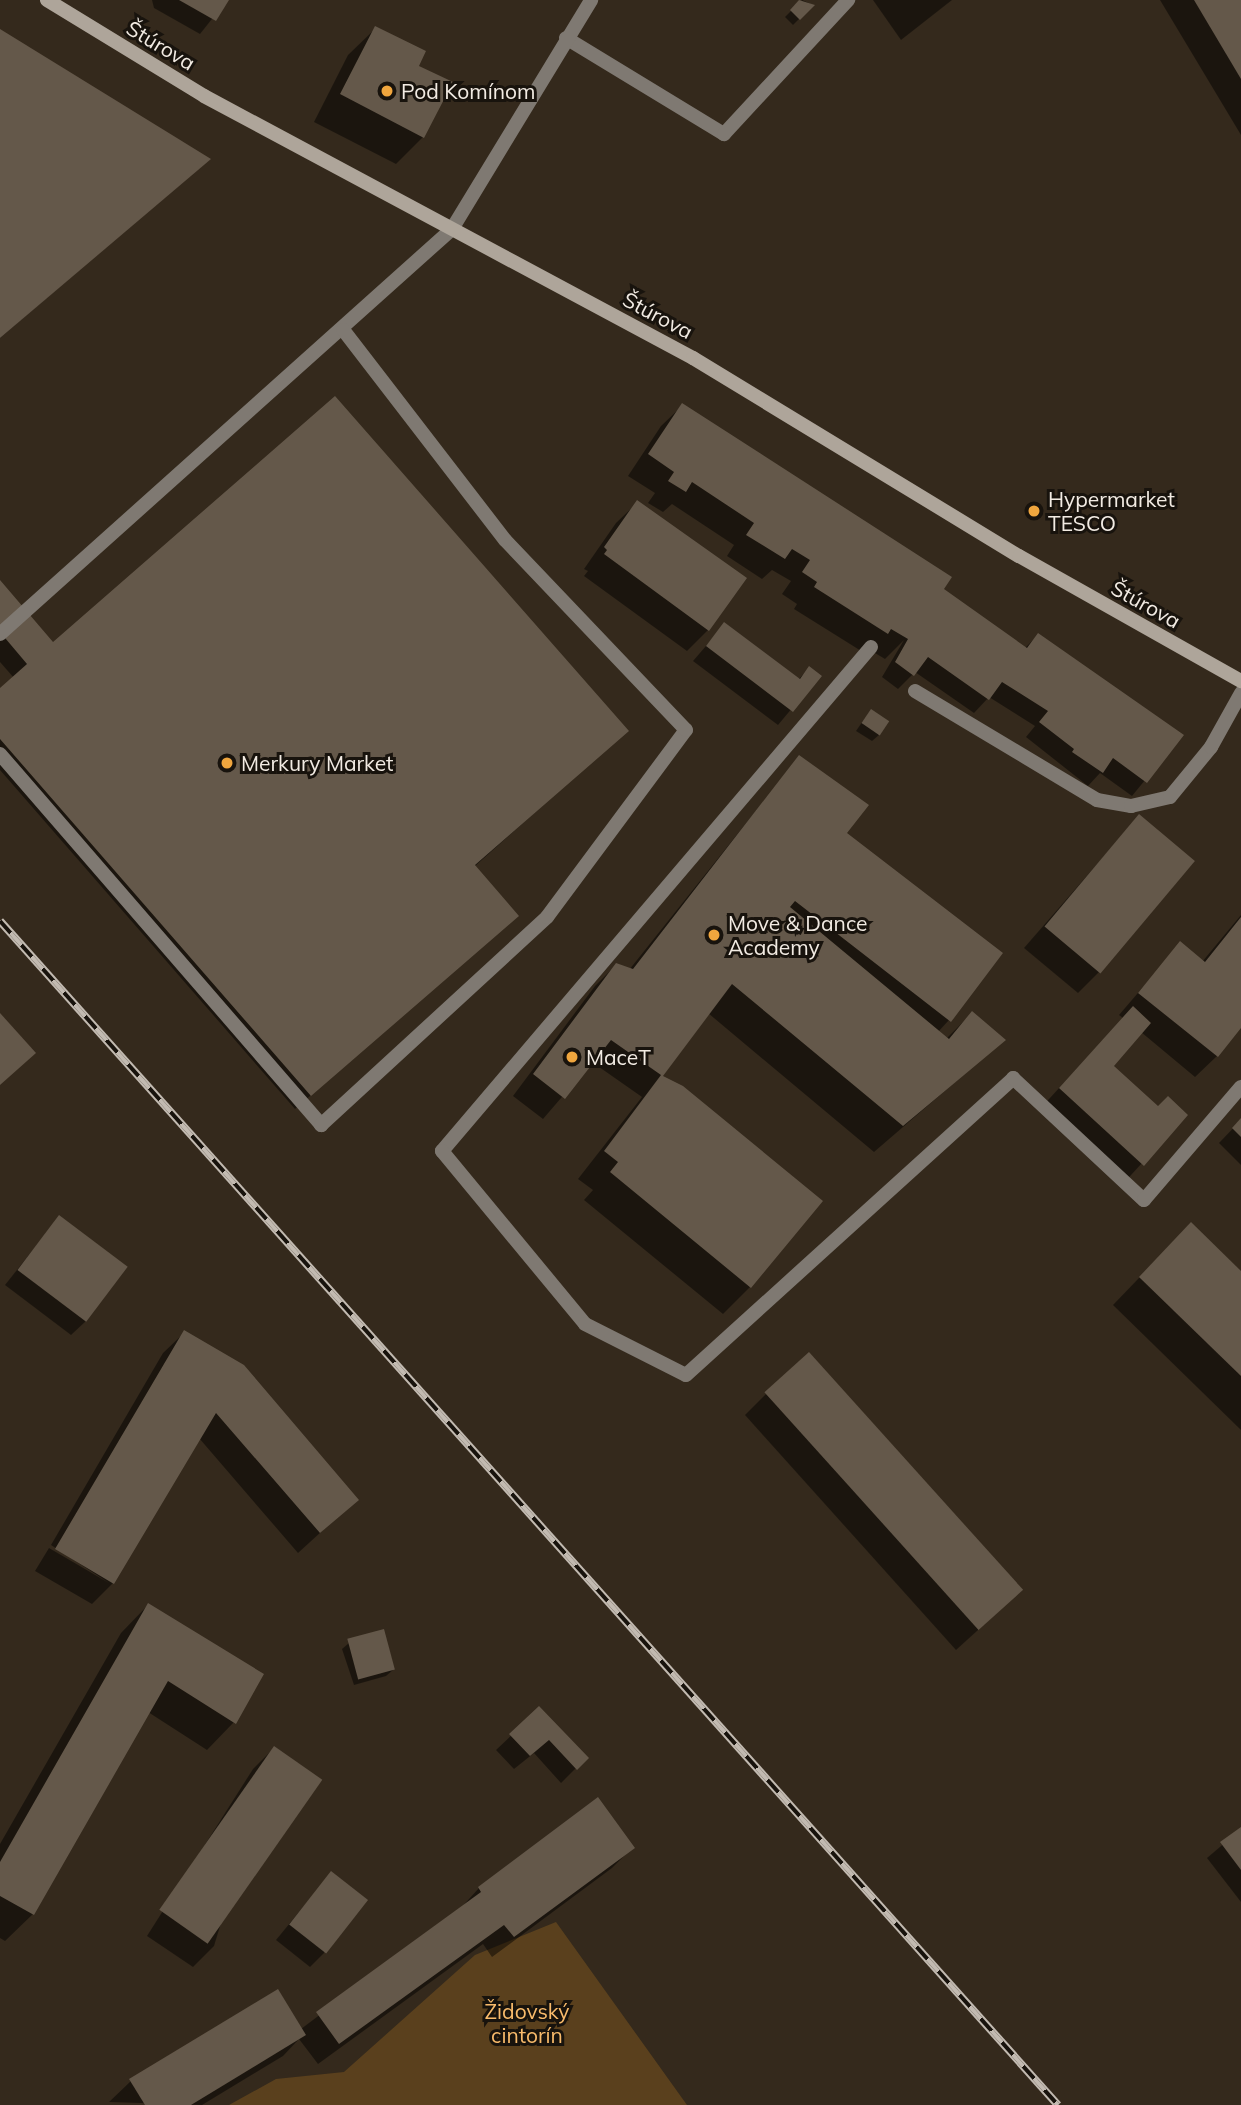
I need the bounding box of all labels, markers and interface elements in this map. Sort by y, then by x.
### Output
street label: Štúrova [122,15,200,75]
place label: Pod Komínom [401,78,536,104]
marker: Pod Komínom [379,83,395,99]
street label: Štúrova [619,286,697,344]
place label: Hypermarket TESCO [1048,486,1175,536]
marker: Hypermarket TESCO [1026,503,1042,519]
street label: Štúrova [1107,575,1185,633]
place label: Merkury Market [241,750,393,776]
marker: Merkury Market [219,755,235,771]
place label: Move & Dance Academy [728,910,868,960]
marker: Move & Dance Academy [706,927,722,943]
place label: MaceT [586,1044,651,1070]
marker: MaceT [564,1049,580,1065]
park label: Židovský cintorín [485,1998,569,2048]

